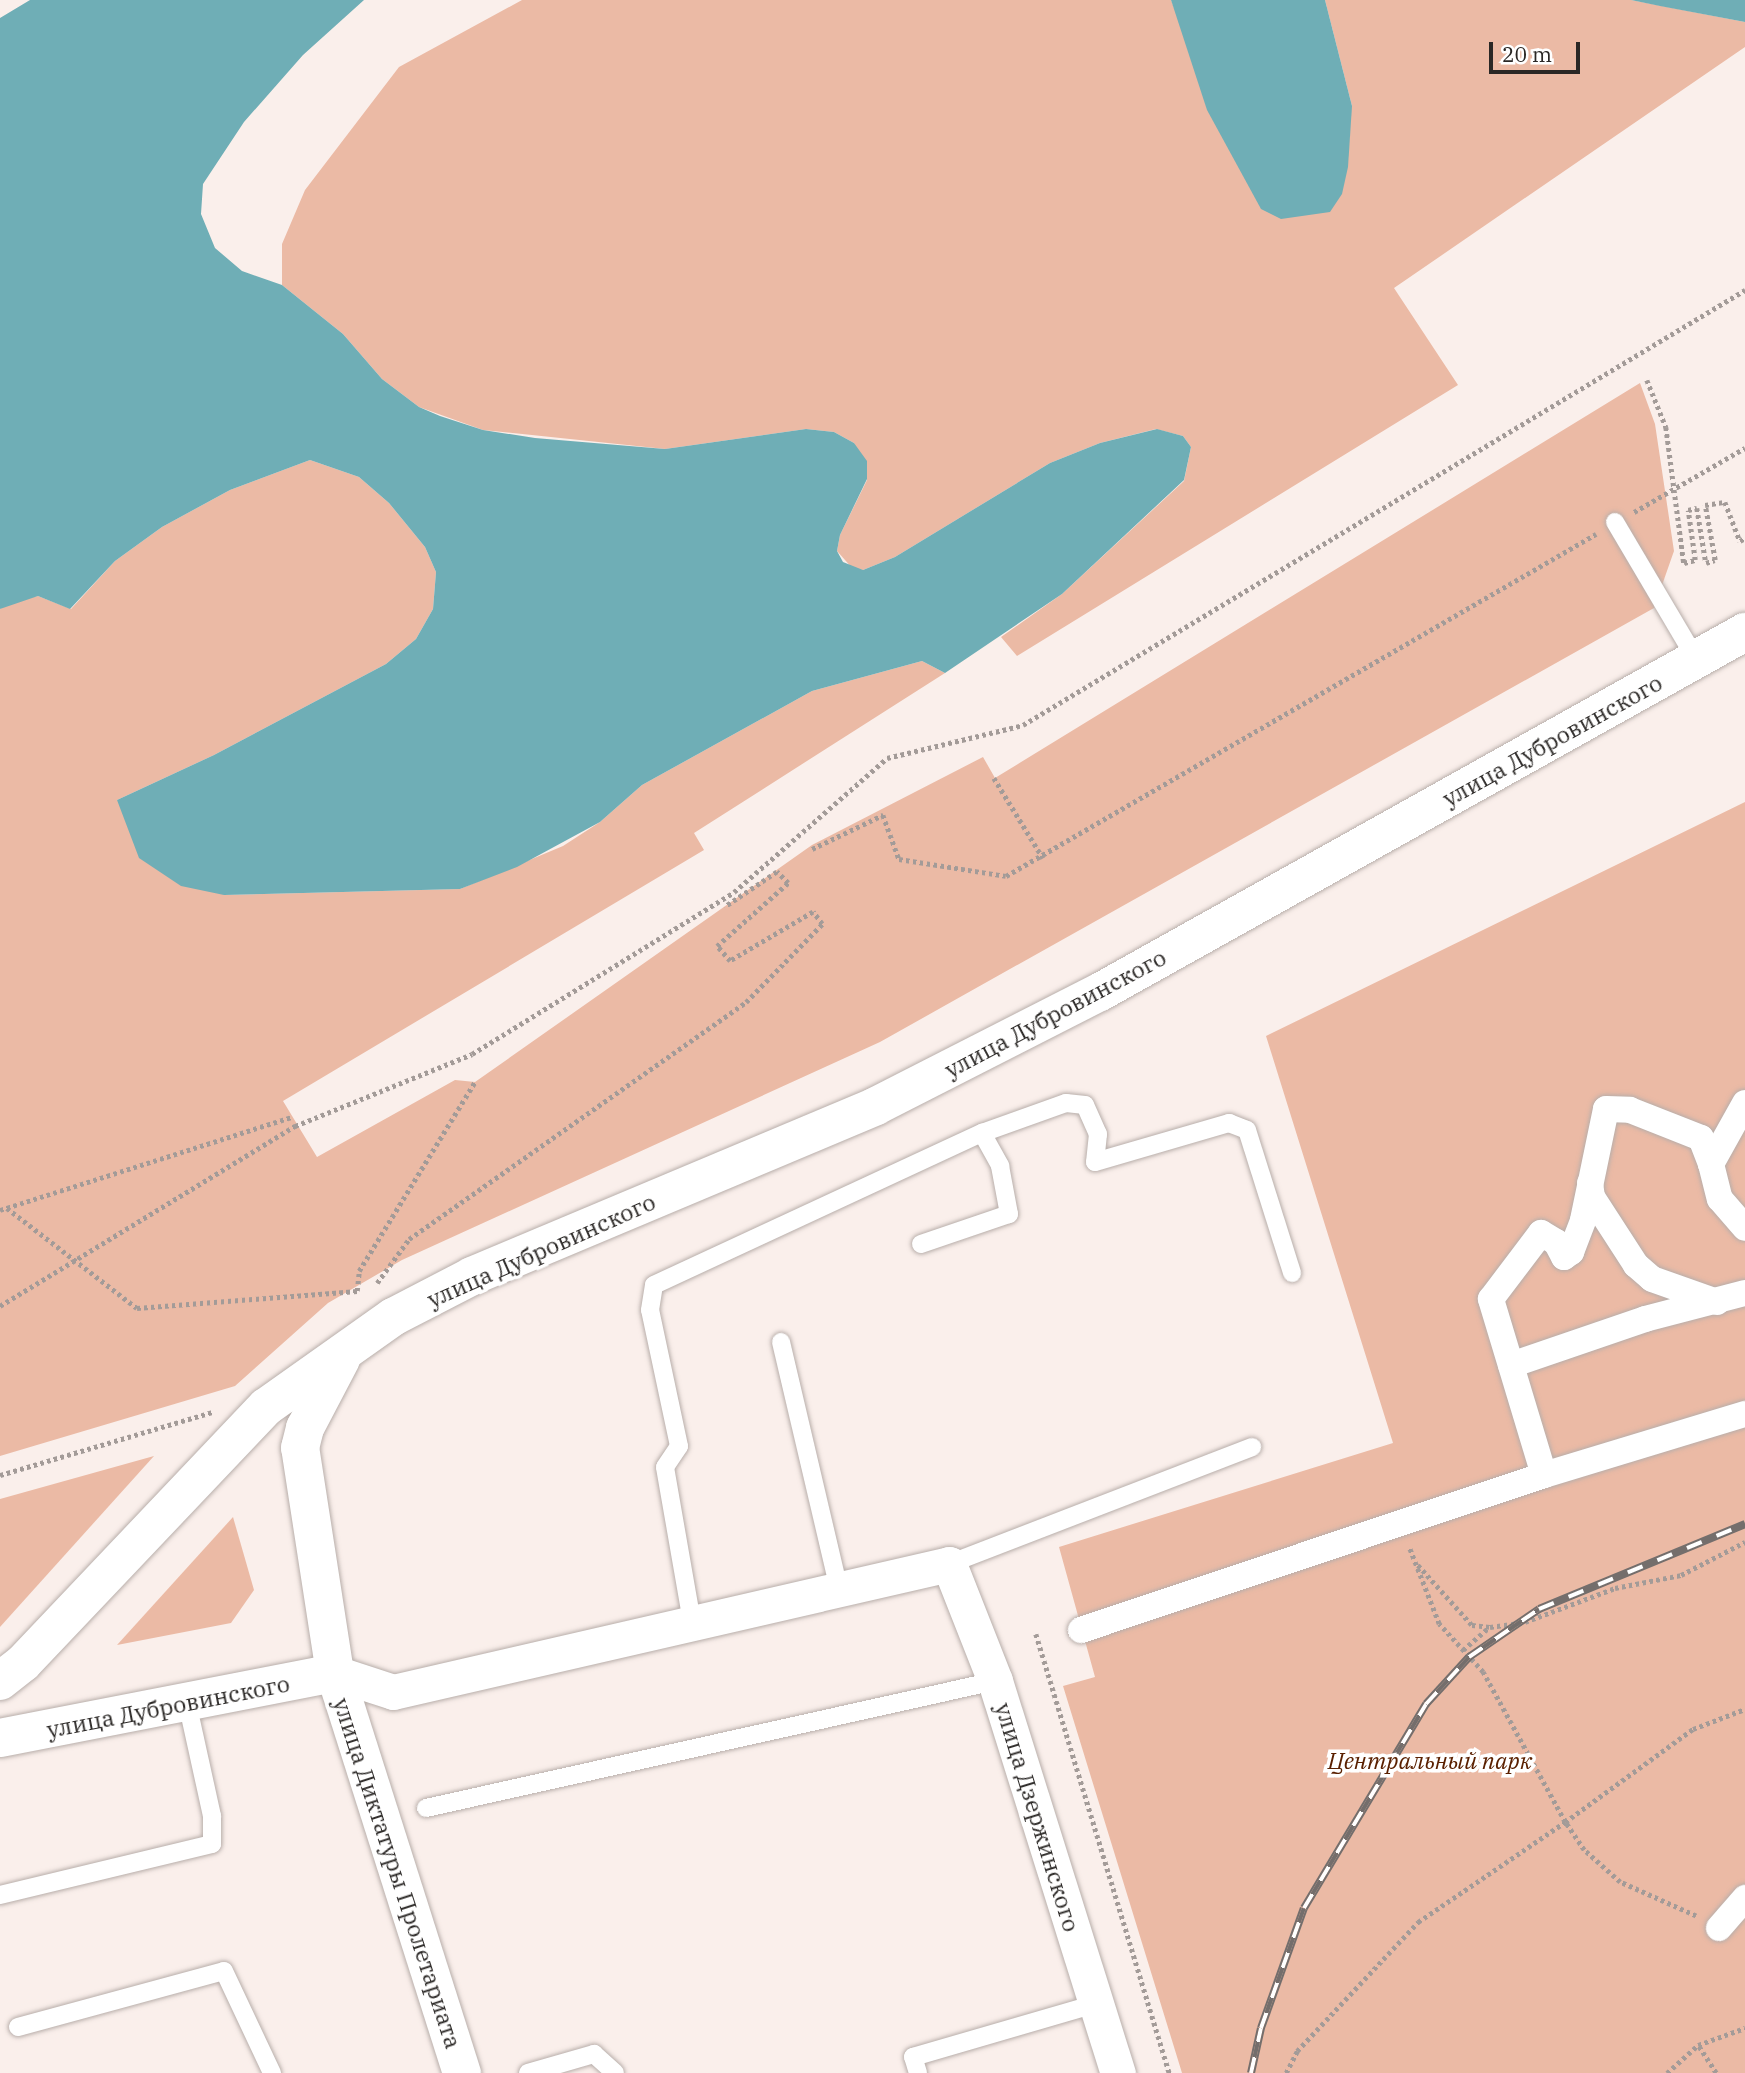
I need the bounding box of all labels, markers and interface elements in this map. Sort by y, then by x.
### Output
scale bar [1493,28,1584,72]
text: 20 m [1502,40,1552,68]
street label: улица Дубровинского [1437,668,1667,812]
street label: улица Дубровинского [940,943,1170,1083]
street label: улица Дубровинского [423,1187,659,1313]
street label: улица Дубровинского [44,1669,292,1743]
street label: улица Диктатуры Пролетариата [328,1694,468,2052]
street label: улица Дзержинского [990,1699,1086,1935]
park label: Центральный парк [1328,1746,1532,1774]

